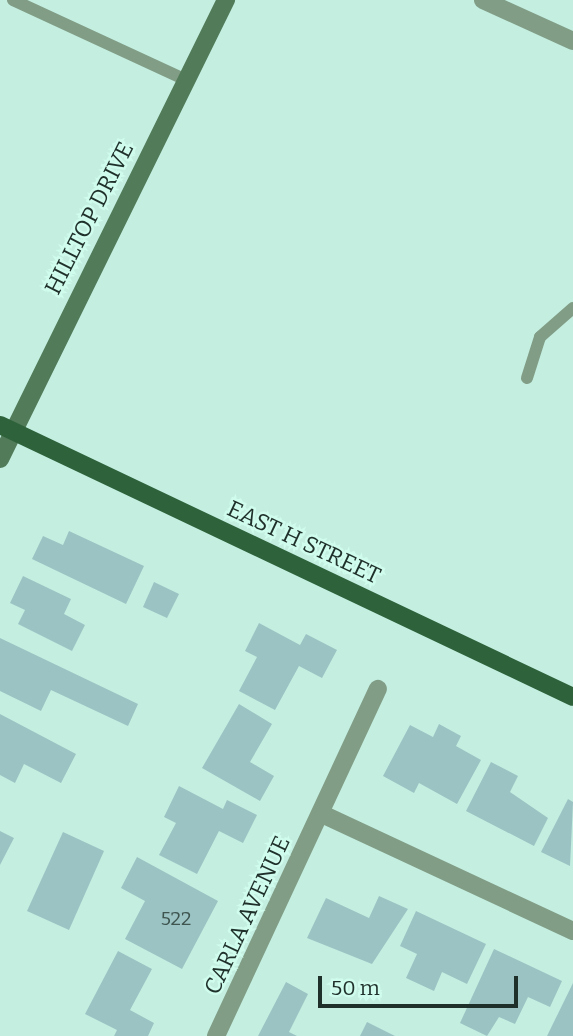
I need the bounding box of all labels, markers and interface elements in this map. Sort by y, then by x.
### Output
street label: HILLTOP DRIVE [39,137,139,299]
street label: EAST H STREET [223,494,385,590]
street label: CARLA AVENUE [198,832,296,998]
house number: 522 [161,908,191,930]
scale bar [321,962,520,1006]
text: 50 m [331,975,380,1001]

